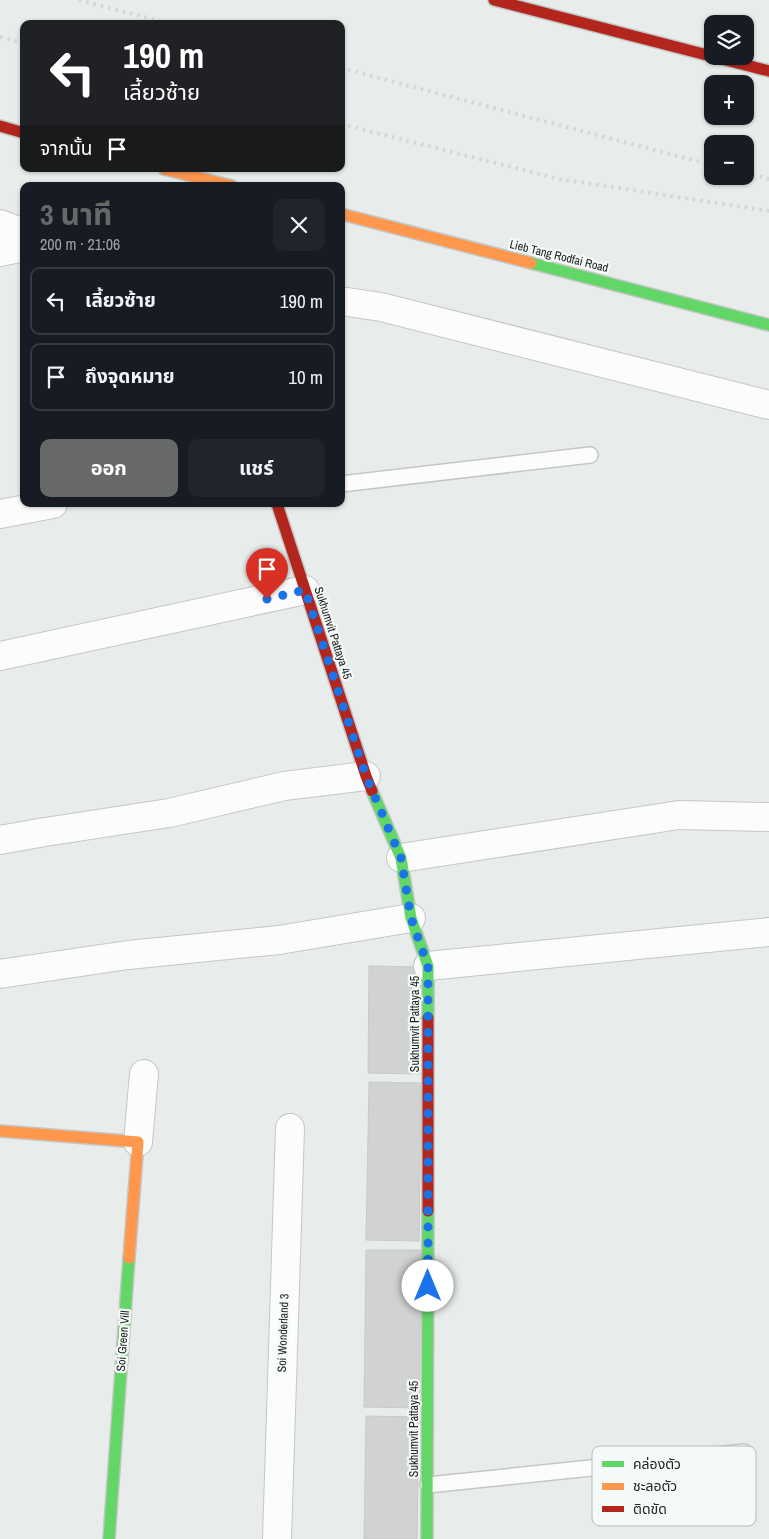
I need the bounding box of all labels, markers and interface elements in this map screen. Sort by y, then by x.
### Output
map controls [704,15,754,185]
button: layers [704,15,754,65]
text: 190 m [123,32,204,79]
icon: left [40,40,105,105]
button: + [704,75,754,125]
text: เลี้ยวซ้าย [123,77,200,107]
text: จากนั้น [40,135,93,161]
icon: arrive [103,135,131,163]
button: − [704,135,754,185]
text: 3 นาที [40,194,112,234]
button: close [273,199,325,251]
text: 200 m · 21:06 [40,233,120,255]
street label: Lieb Tang Rodfai Road [508,236,610,276]
icon: left [42,287,70,315]
text: เลี้ยวซ้าย [85,287,156,313]
text: 190 m [280,288,323,314]
icon: arrive [42,363,70,391]
text: ถึงจุดหมาย [85,363,175,389]
text: 10 m [288,364,323,390]
button: ออก [40,439,178,497]
button: แชร์ [188,439,325,497]
pin [246,548,288,599]
icon: arrive [253,555,281,583]
street label: Sukhumvit Pattaya 45 [311,585,356,682]
street label: Sukhumvit Pattaya 45 [407,975,423,1072]
position arrow [401,1259,453,1311]
street label: Soi Wonderland 3 [274,1293,292,1373]
street label: Soi Green Vill [113,1310,133,1372]
street label: Sukhumvit Pattaya 45 [406,1380,422,1477]
legend [592,1446,756,1526]
text: คล่องตัว [633,1455,681,1473]
text: ชะลอตัว [633,1477,677,1495]
text: ติดขัด [633,1500,667,1518]

